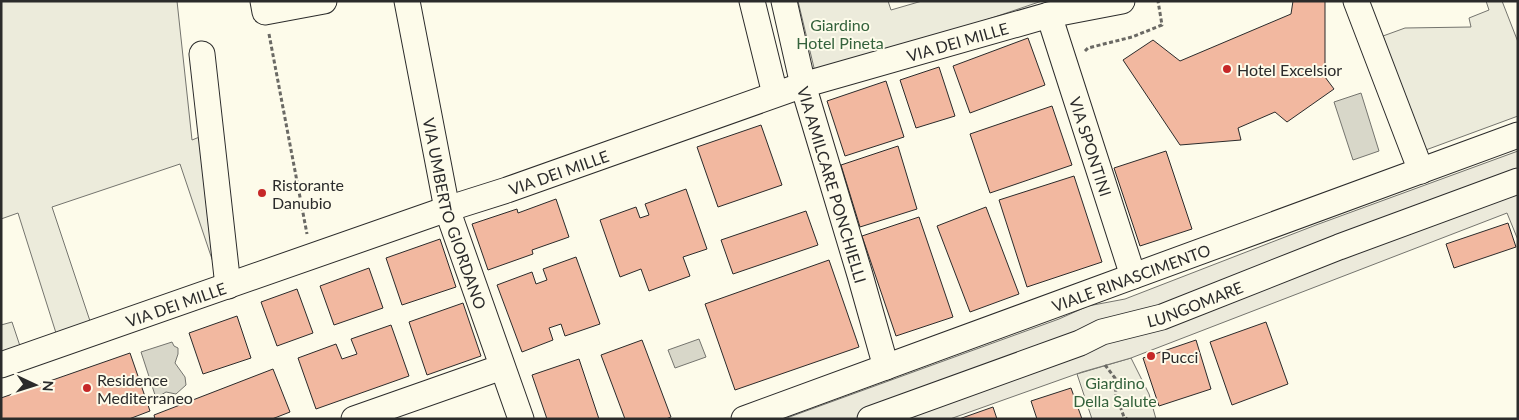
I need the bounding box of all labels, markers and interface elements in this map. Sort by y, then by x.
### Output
park label: Giardino Hotel Pineta [796,15,884,52]
street label: VIA DEI MILLE [904,18,1010,65]
place label: Hotel Excelsior [1237,60,1342,79]
marker: Hotel Excelsior [1221,63,1233,75]
street label: VIA AMILCARE PONCHIELLI [794,84,871,285]
street label: VIA SPONTINI [1066,94,1116,199]
street label: VIA UMBERTO GIORDANO [420,116,491,312]
street label: VIA DEI MILLE [506,145,611,198]
place label: Ristorante Danubio [272,175,344,212]
marker: Ristorante Danubio [256,187,268,199]
street label: VIALE RINASCIMENTO [1049,239,1213,315]
street label: LUNGOMARE [1145,277,1245,330]
street label: VIA DEI MILLE [123,278,228,330]
place label: Pucci [1161,347,1198,366]
marker: Pucci [1145,350,1157,362]
north arrow [10,360,60,410]
place label: Residence Mediterraneo [97,370,193,407]
park label: Giardino Della Salute [1073,373,1157,410]
text: N [40,380,57,392]
marker: Residence Mediterraneo [81,382,93,394]

